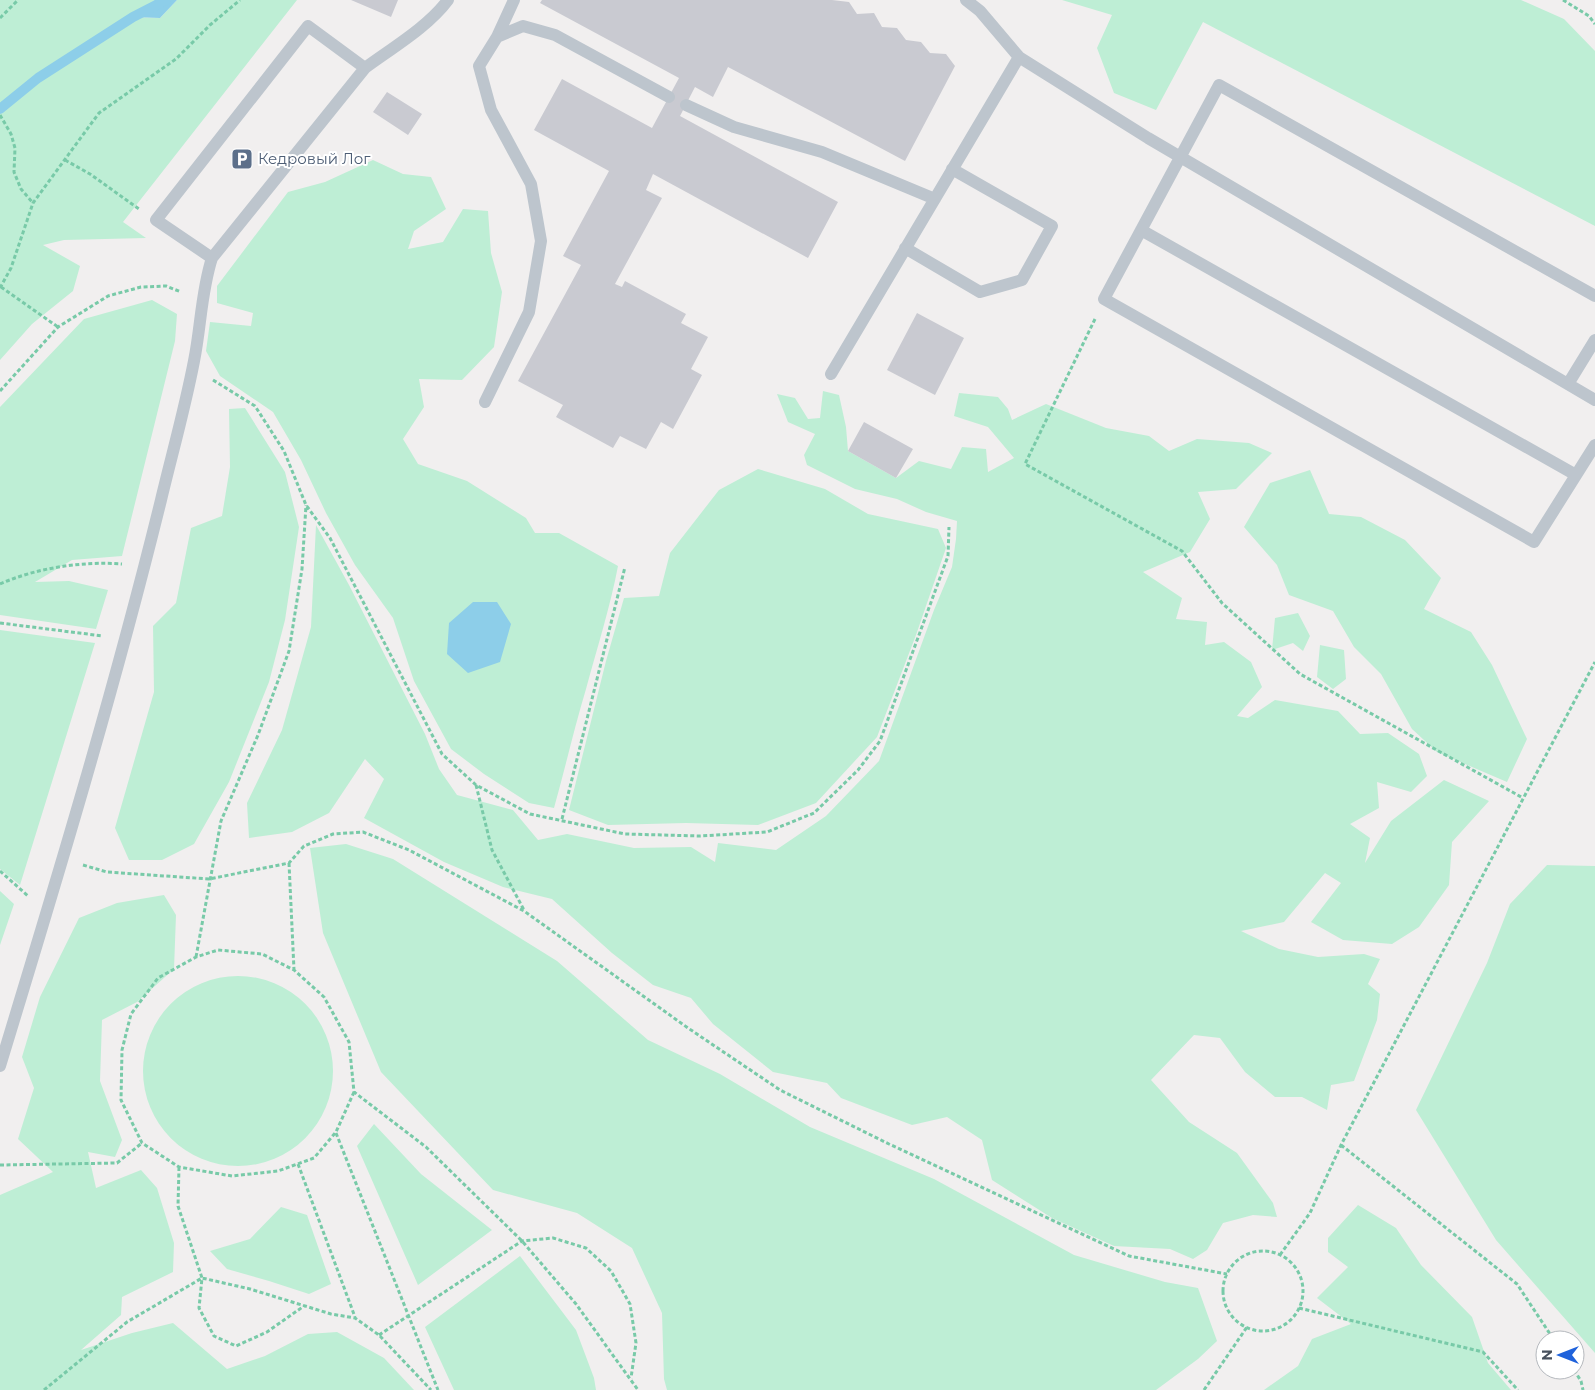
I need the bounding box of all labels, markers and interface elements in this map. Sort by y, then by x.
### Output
parking icon: Кедровый Лог [230,147,254,171]
place label: Кедровый Лог [258,149,371,168]
north arrow [1535,1330,1585,1380]
text: N [1538,1349,1556,1361]

